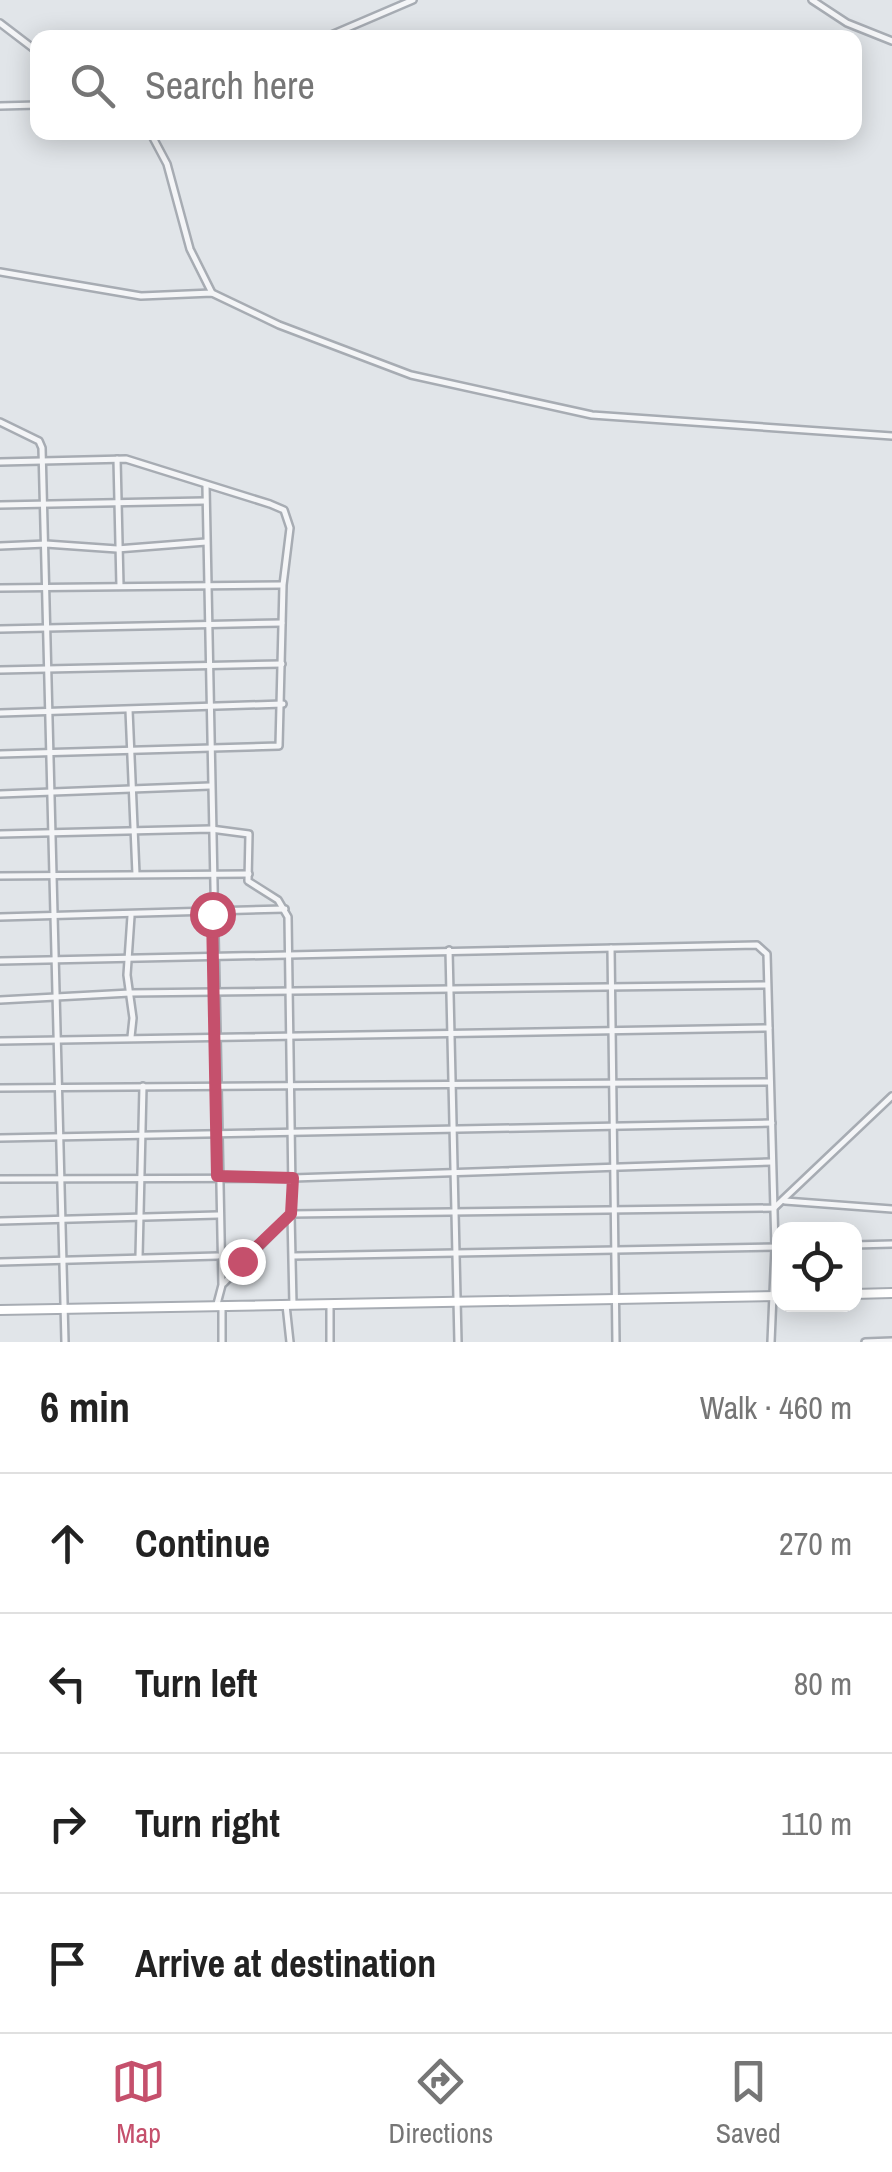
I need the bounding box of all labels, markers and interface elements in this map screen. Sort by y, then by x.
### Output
search box [30,30,862,140]
icon: search [65,58,120,113]
text: Search here [145,60,315,111]
route start [190,892,236,938]
map controls [772,1222,862,1312]
button: locate [772,1222,862,1312]
route end [220,1239,266,1285]
text: 6 min [40,1379,130,1435]
text: Walk · 460 m [700,1386,852,1429]
icon: ahead [40,1516,95,1571]
text: Continue [135,1518,270,1569]
text: 270 m [779,1522,852,1565]
icon: left [40,1656,95,1711]
text: Turn left [135,1658,257,1709]
text: 80 m [794,1662,852,1705]
icon: right [40,1796,95,1851]
text: Turn right [135,1798,280,1849]
text: 110 m [781,1802,852,1845]
icon: arrive [40,1936,95,1991]
text: Arrive at destination [135,1938,436,1989]
tab: Map [111,2054,166,2152]
tab: Directions [389,2054,493,2152]
tab: Saved [716,2054,781,2152]

